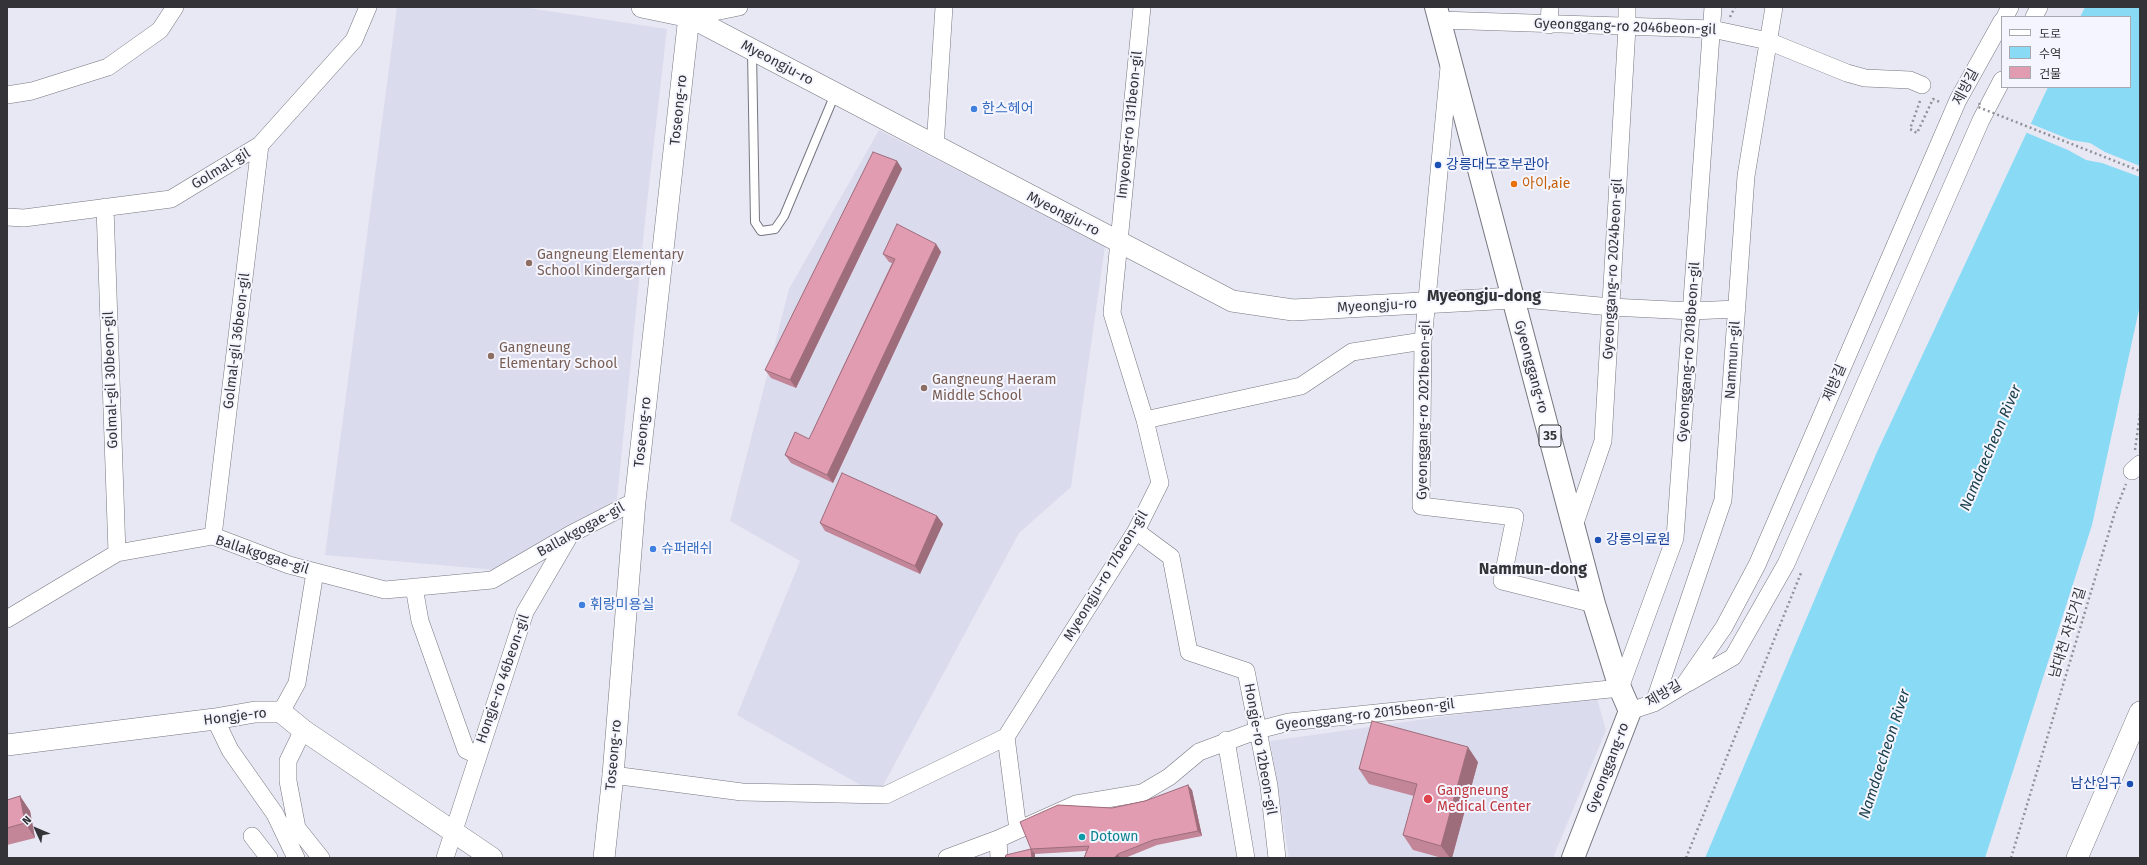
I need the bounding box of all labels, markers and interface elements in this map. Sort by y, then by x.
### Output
street label: Gyeonggang-ro 2046beon-gil [1534,15,1716,39]
legend [2001,16,2131,88]
text: 도로 [2039,27,2061,41]
street label: Myeongju-ro [738,37,816,89]
text: 수역 [2039,47,2061,61]
street label: Imyeong-ro 131beon-gil [1114,50,1146,200]
street label: 제방길 [1950,66,1982,108]
text: 건물 [2039,67,2061,81]
street label: Toseong-ro [667,74,691,146]
place label: 한스헤어 [982,101,1034,117]
marker: 한스헤어 [969,104,979,114]
street label: Golmal-gil [189,145,253,193]
place label: 강릉대도호부관아 [1446,157,1549,173]
marker: 강릉대도호부관아 [1433,160,1443,170]
place label: 아이,aie [1522,176,1570,192]
street label: Gyeonggang-ro 2024beon-gil [1600,178,1626,360]
marker: 아이,aie [1509,179,1519,189]
street label: Myeongju-ro [1024,188,1102,240]
place label: Gangneung Elementary School Kindergarten [537,247,684,280]
marker: Gangneung Elementary School Kindergarten [524,258,534,268]
street label: Gyeonggang-ro 2018beon-gil [1674,261,1704,443]
street label: Golmal-gil 36beon-gil [220,272,254,410]
district label: Myeongju-dong [1427,287,1541,307]
street label: Myeongju-ro [1337,296,1417,316]
street label: Golmal-gil 30beon-gil [100,311,122,449]
street label: Gyeonggang-ro [1510,319,1552,415]
street label: Gyeonggang-ro 2021beon-gil [1414,320,1434,500]
street label: Nammun-gil [1722,320,1744,400]
place label: Gangneung Elementary School [499,340,617,372]
marker: Gangneung Elementary School [486,351,496,361]
street label: 제방길 [1820,362,1850,404]
place label: Gangneung Haeram Middle School [932,372,1056,404]
water label: Namdaecheon River [1956,382,2026,514]
marker: Gangneung Haeram Middle School [919,383,929,393]
street label: Toseong-ro [631,396,655,468]
road number: 35 [1539,425,1561,447]
street label: Ballakgogae-gil [534,499,628,561]
street label: Myeongju-ro 17beon-gil [1060,508,1152,644]
street label: Ballakgogae-gil [213,532,311,578]
place label: 강릉의료원 [1606,532,1670,548]
marker: 강릉의료원 [1593,535,1603,545]
place label: 슈퍼래쉬 [661,541,713,557]
marker: 슈퍼래쉬 [648,544,658,554]
district label: Nammun-dong [1479,560,1587,580]
street label: 남대천 자전거길 [2046,586,2090,680]
place label: 휘랑미용실 [590,597,654,613]
marker: 휘랑미용실 [577,600,587,610]
street label: Hongje-ro 46beon-gil [473,612,533,746]
street label: 제방길 [1643,677,1685,711]
street label: Hongje-ro 12beon-gil [1240,682,1280,816]
water label: Namdaecheon River [1856,687,1914,821]
street label: Gyeonggang-ro 2015beon-gil [1275,696,1455,734]
street label: Hongje-ro [202,705,268,729]
street label: Toseong-ro [603,719,625,791]
street label: Gyeonggang-ro [1583,720,1633,816]
place label: 남산입구 [2070,776,2122,792]
marker: 남산입구 [2125,779,2135,789]
place label: Gangneung Medical Center [1437,783,1531,816]
marker: Gangneung Medical Center [1422,793,1434,805]
north arrow [16,809,56,849]
text: N [20,813,34,827]
place label: Dotown [1090,829,1138,845]
marker: Dotown [1077,832,1087,842]

